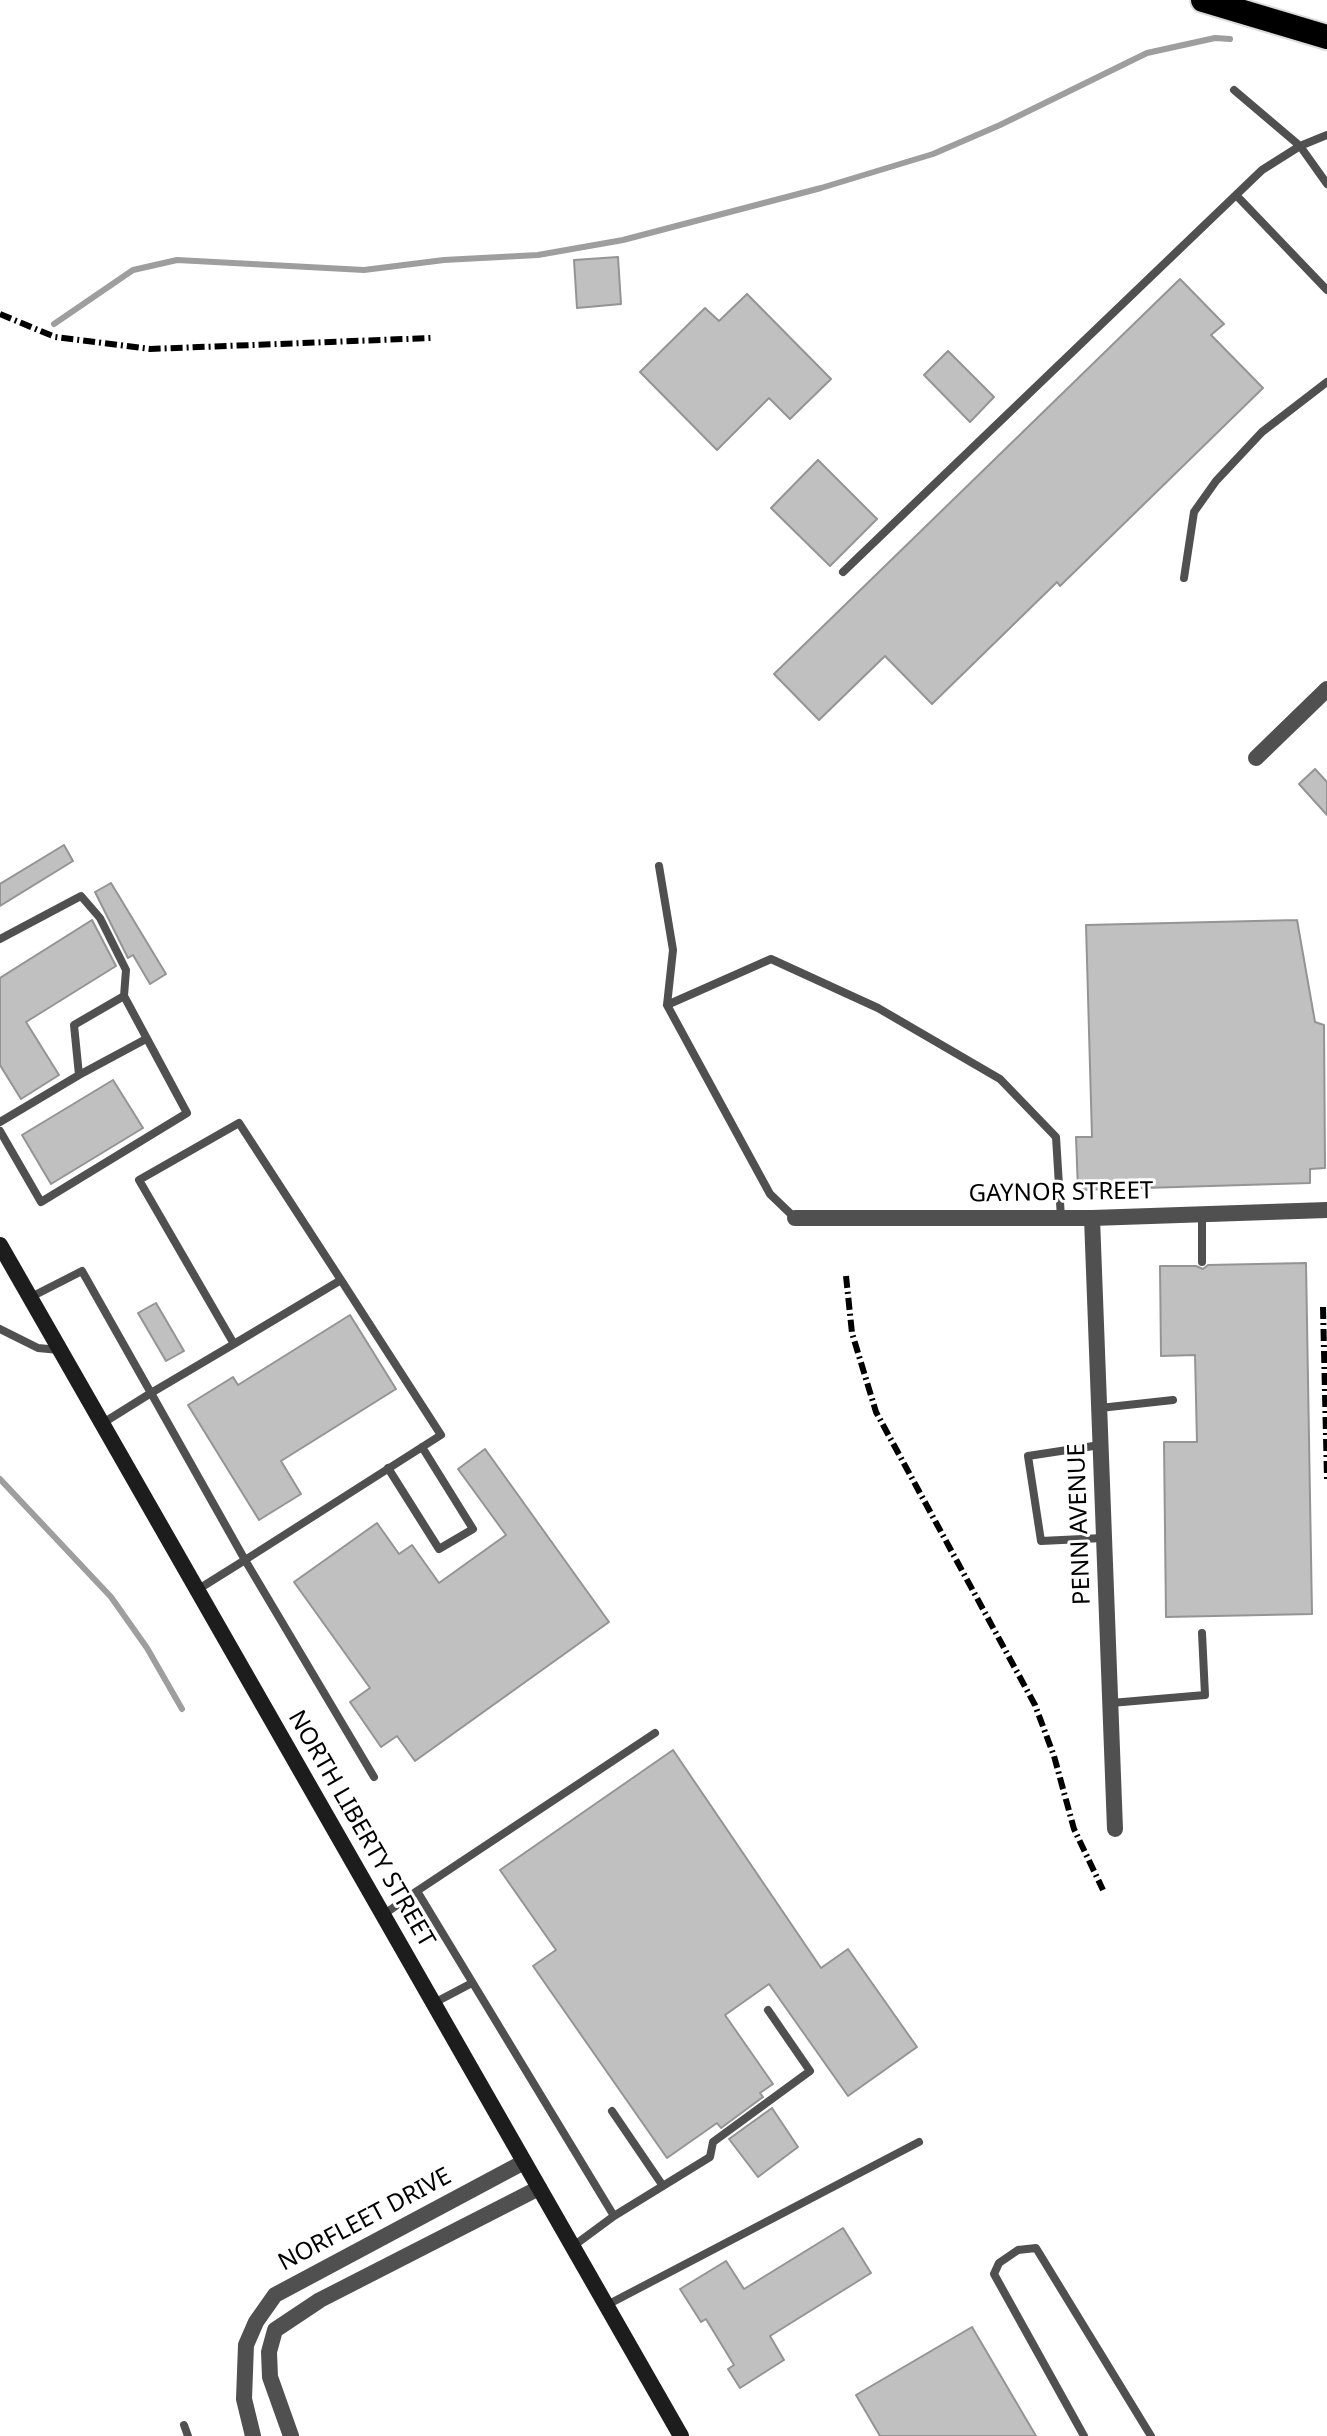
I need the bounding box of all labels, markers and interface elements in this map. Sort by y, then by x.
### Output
street label: GAYNOR STREET [968,1177,1154,1209]
street label: PENN AVENUE [1063,1443,1097,1605]
street label: NORTH LIBERTY STREET [281,1706,441,1952]
street label: NORFLEET DRIVE [274,2162,456,2278]

